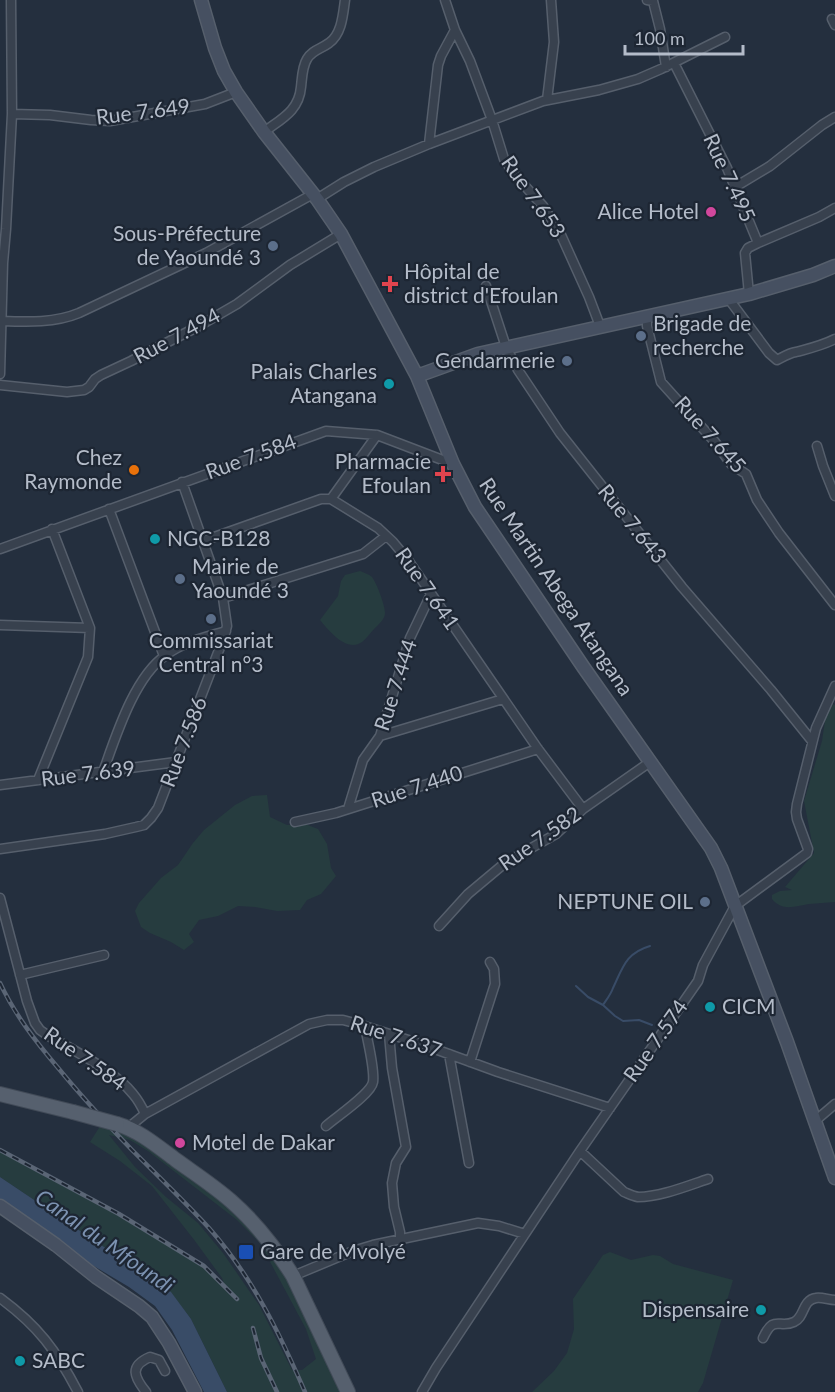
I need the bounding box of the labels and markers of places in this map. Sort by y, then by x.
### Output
place label: Alice Hotel [598,198,699,223]
marker: Alice Hotel [704,205,718,219]
place label: Sous-Préfecture de Yaoundé 3 [113,220,261,269]
marker: Sous-Préfecture de Yaoundé 3 [266,239,280,253]
place label: Hôpital de district d'Efoulan [404,258,559,307]
marker: Hôpital de district d'Efoulan [381,275,399,293]
place label: Brigade de recherche [653,310,751,359]
marker: Brigade de recherche [634,329,648,343]
place label: Gendarmerie [435,347,555,372]
marker: Gendarmerie [560,354,574,368]
place label: Palais Charles Atangana [250,358,377,407]
marker: Palais Charles Atangana [382,377,396,391]
place label: Chez Raymonde [24,444,122,493]
place label: Pharmacie Efoulan [335,448,431,497]
marker: Chez Raymonde [127,463,141,477]
marker: Pharmacie Efoulan [436,467,450,481]
place label: NGC-B128 [167,525,270,550]
marker: NGC-B128 [148,532,162,546]
place label: Mairie de Yaoundé 3 [192,553,289,602]
marker: Mairie de Yaoundé 3 [173,572,187,586]
marker: Commissariat Central n°3 [204,612,218,626]
place label: Commissariat Central n°3 [149,627,274,676]
place label: NEPTUNE OIL [557,888,693,913]
marker: NEPTUNE OIL [698,895,712,909]
place label: CICM [722,993,775,1018]
marker: CICM [703,1000,717,1014]
place label: Motel de Dakar [192,1129,335,1154]
marker: Motel de Dakar [173,1136,187,1150]
place label: Gare de Mvolyé [260,1238,406,1263]
marker: Gare de Mvolyé [237,1243,255,1261]
place label: Dispensaire [642,1296,749,1321]
marker: Dispensaire [754,1303,768,1317]
place label: SABC [32,1347,85,1372]
marker: SABC [13,1354,27,1368]

